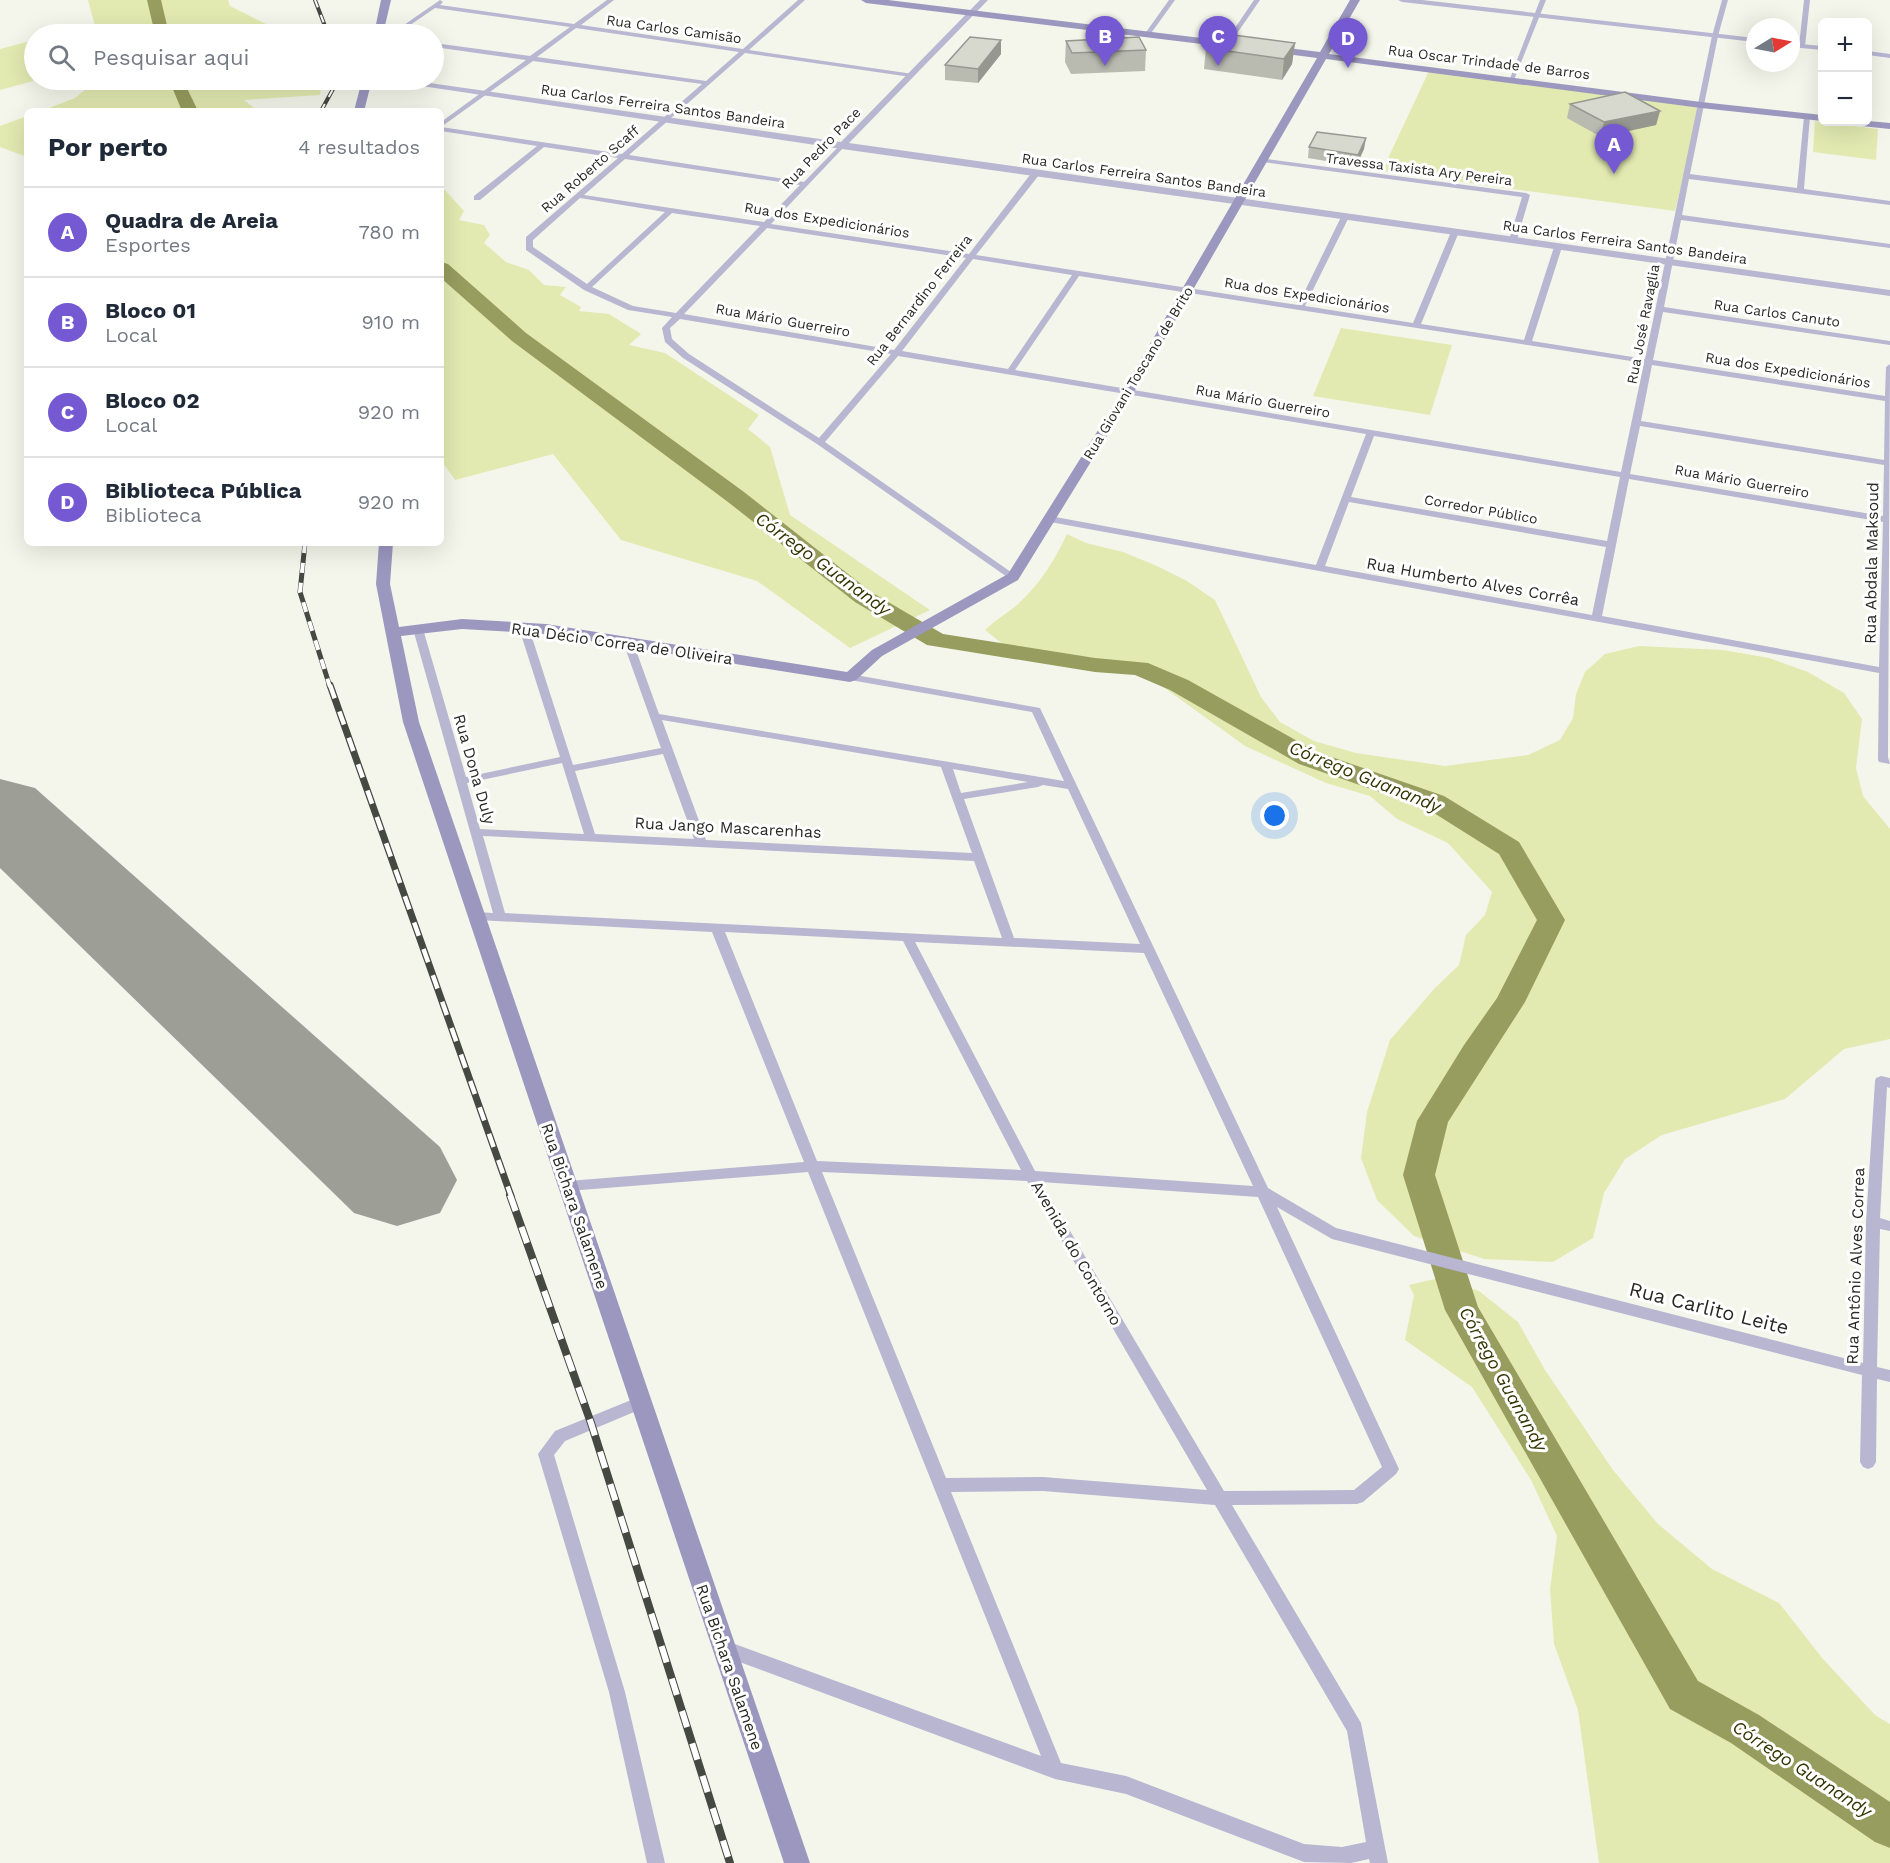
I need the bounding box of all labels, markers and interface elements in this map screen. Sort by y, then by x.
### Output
street label: Rua Carlos Camisão [605,12,743,46]
pin: B [1086,16,1124,66]
pin: C [1198,16,1238,66]
north arrow [1746,18,1800,72]
map controls [1818,18,1872,126]
button: + [1818,18,1872,72]
pin: D [1328,19,1368,68]
search box [24,24,444,90]
icon: search [45,41,78,74]
street label: Rua Oscar Trindade de Barros [1387,42,1591,82]
text: Pesquisar aqui [93,45,249,70]
button: − [1818,72,1872,126]
street label: Rua Carlos Ferreira Santos Bandeira [540,81,786,131]
street label: Rua Pedro Pace [778,104,864,192]
street label: Rua Roberto Scaff [538,122,642,216]
pin: A [1594,124,1634,174]
text: Por perto [48,132,168,162]
text: 4 resultados [298,135,420,159]
street label: Rua Carlos Ferreira Santos Bandeira [1021,150,1267,200]
street label: Travessa Taxista Ary Pereira [1325,150,1513,188]
street label: Rua dos Expedicionários [743,199,911,241]
text: Quadra de Areia [105,208,278,233]
street label: Rua Carlos Ferreira Santos Bandeira [1502,217,1748,267]
text: A [61,220,74,244]
text: 780 m [359,220,420,244]
street label: Rua Bernardino Ferreira [863,231,975,369]
text: Esportes [105,233,191,257]
street label: Rua José Ravaglia [1624,263,1662,385]
street label: Rua dos Expedicionários [1223,274,1391,316]
street label: Rua Giovani Toscano de Brito [1080,284,1196,462]
street label: Rua Carlos Canuto [1713,296,1841,330]
text: Bloco 01 [105,298,196,323]
street label: Rua Mário Guerreiro [714,300,852,340]
text: B [61,310,74,334]
text: 910 m [362,310,420,334]
text: Local [105,323,157,347]
street label: Rua dos Expedicionários [1704,349,1872,391]
street label: Rua Mário Guerreiro [1194,381,1332,421]
text: Bloco 02 [105,388,200,413]
text: C [61,400,74,424]
text: 920 m [358,400,420,424]
text: Local [105,413,157,437]
street label: Rua Mário Guerreiro [1673,461,1811,501]
text: Biblioteca Pública [105,478,302,503]
street label: Rua Abdala Maksoud [1861,482,1882,644]
text: D [60,490,75,514]
text: 920 m [358,490,420,514]
street label: Corredor Público [1423,491,1539,527]
text: Biblioteca [105,503,202,527]
water label: Córrego Guanandy [752,508,896,621]
street label: Rua Humberto Alves Corrêa [1365,553,1581,610]
street label: Rua Décio Correa de Oliveira [510,619,734,668]
street label: Rua Dona Duly [450,712,500,827]
water label: Córrego Guanandy [1286,737,1446,817]
your location [1260,801,1289,830]
street label: Rua Jango Mascarenhas [634,813,822,842]
street label: Rua Bichara Salamene [537,1121,612,1292]
street label: Rua Antônio Alves Correa [1843,1167,1868,1365]
street label: Avenida do Contorno [1027,1178,1126,1329]
street label: Rua Carlito Leite [1627,1277,1791,1339]
water label: Córrego Guanandy [1455,1303,1553,1456]
street label: Rua Bichara Salamene [692,1582,767,1753]
water label: Córrego Guanandy [1729,1716,1877,1822]

